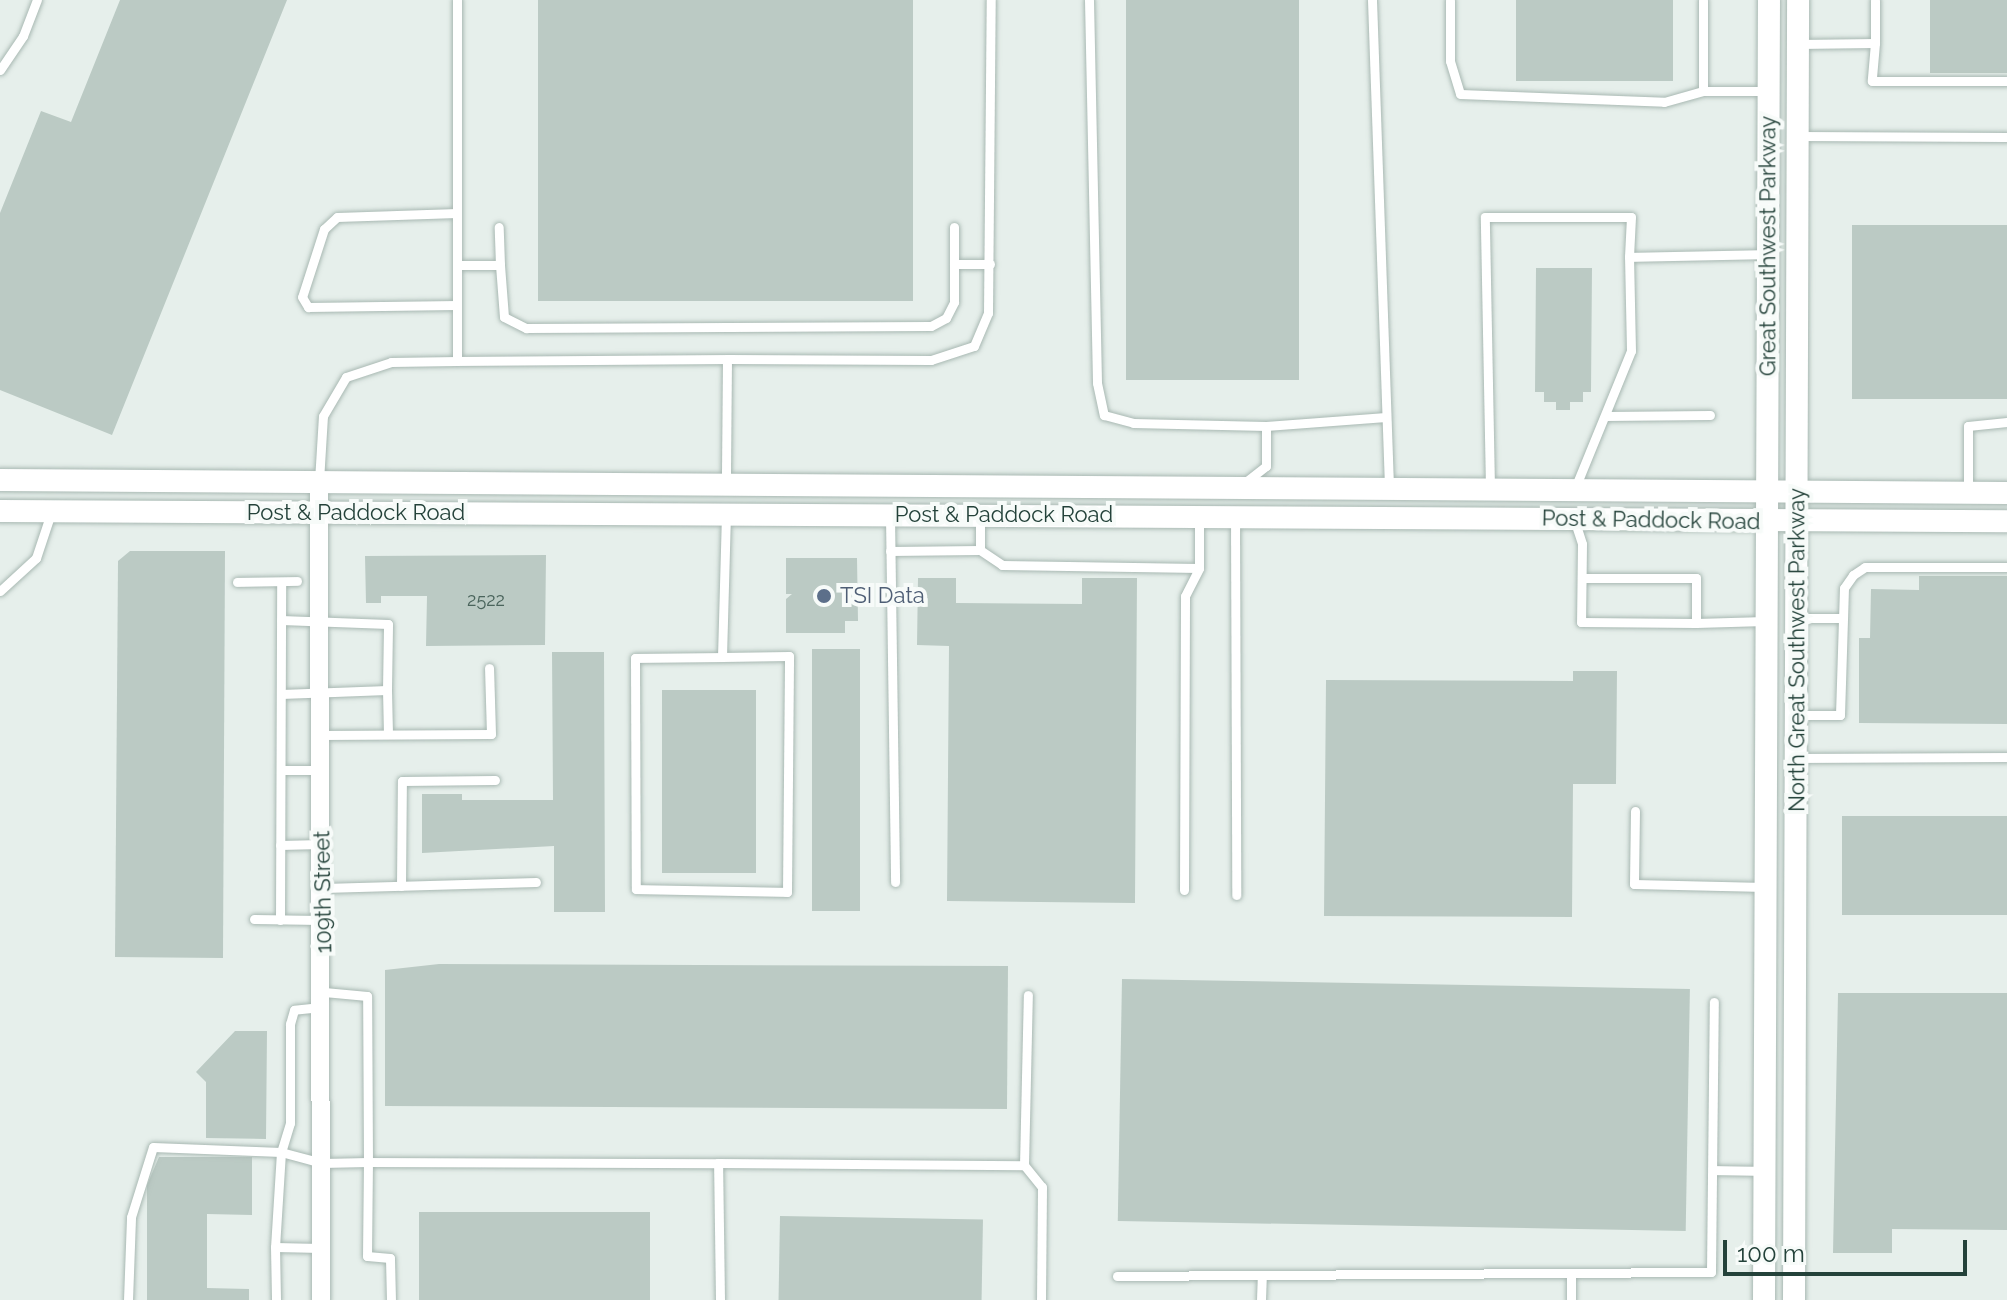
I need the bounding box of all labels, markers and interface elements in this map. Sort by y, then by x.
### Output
street label: Great Southwest Parkway [1755,116,1781,376]
street label: North Great Southwest Parkway [1784,488,1810,812]
street label: Post & Paddock Road [247,500,465,526]
street label: Post & Paddock Road [895,502,1113,528]
street label: Post & Paddock Road [1541,505,1761,535]
place label: TSI Data [840,583,925,609]
marker: TSI Data [815,587,833,605]
house number: 2522 [467,589,505,611]
street label: 109th Street [309,830,337,954]
scale bar [1727,1224,1971,1274]
text: 100 m [1737,1239,1805,1268]

